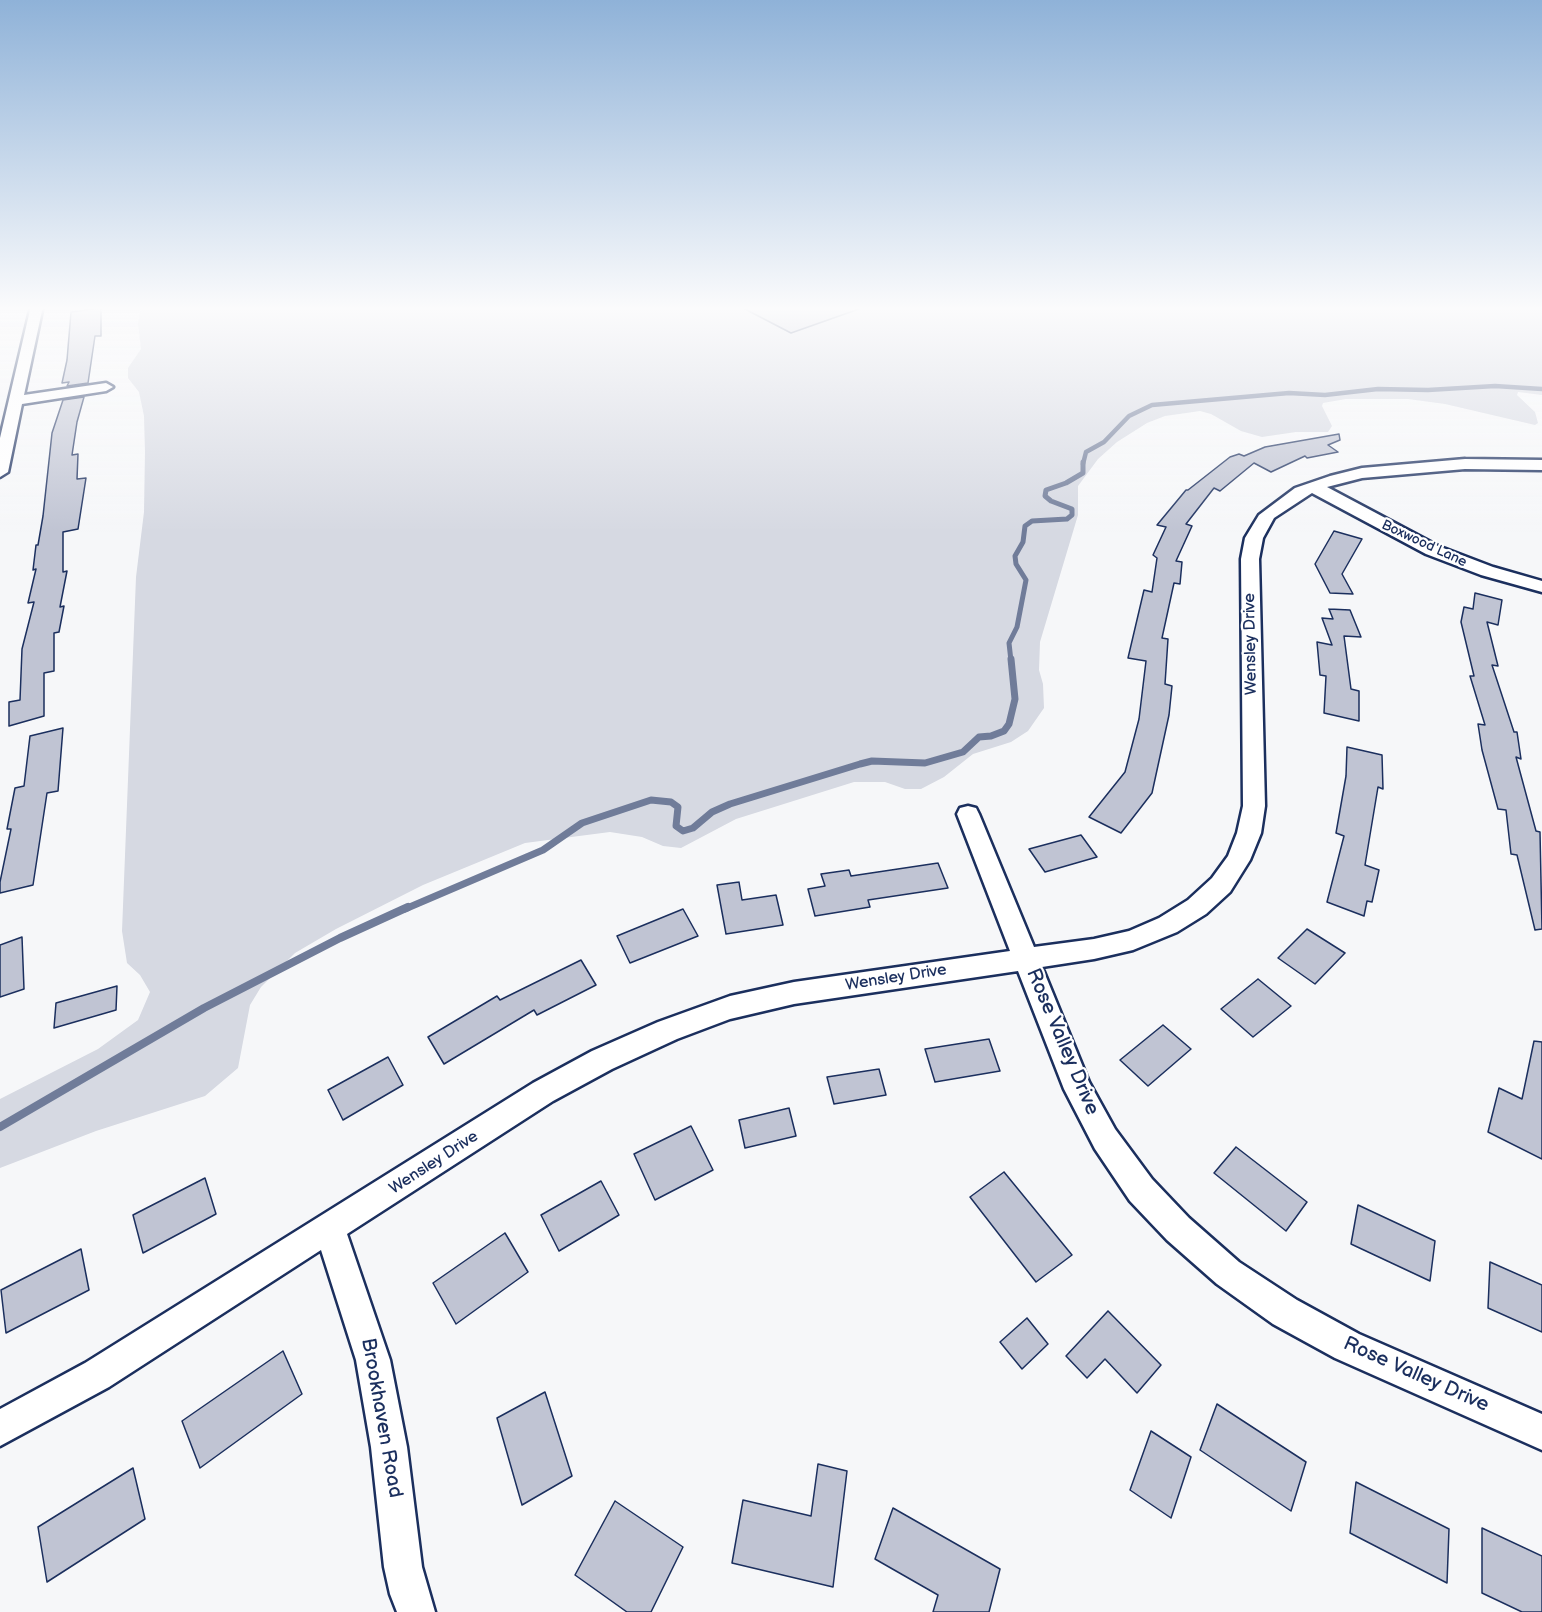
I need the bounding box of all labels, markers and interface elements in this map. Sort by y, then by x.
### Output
street label: Boxwood Lane [1379,517,1469,571]
street label: Wensley Drive [1241,593,1261,695]
street label: Wensley Drive [844,961,948,995]
street label: Rose Valley Drive [1020,965,1104,1119]
street label: Wensley Drive [386,1127,482,1199]
street label: Rose Valley Drive [1340,1332,1492,1418]
street label: Brookhaven Road [355,1336,407,1500]

